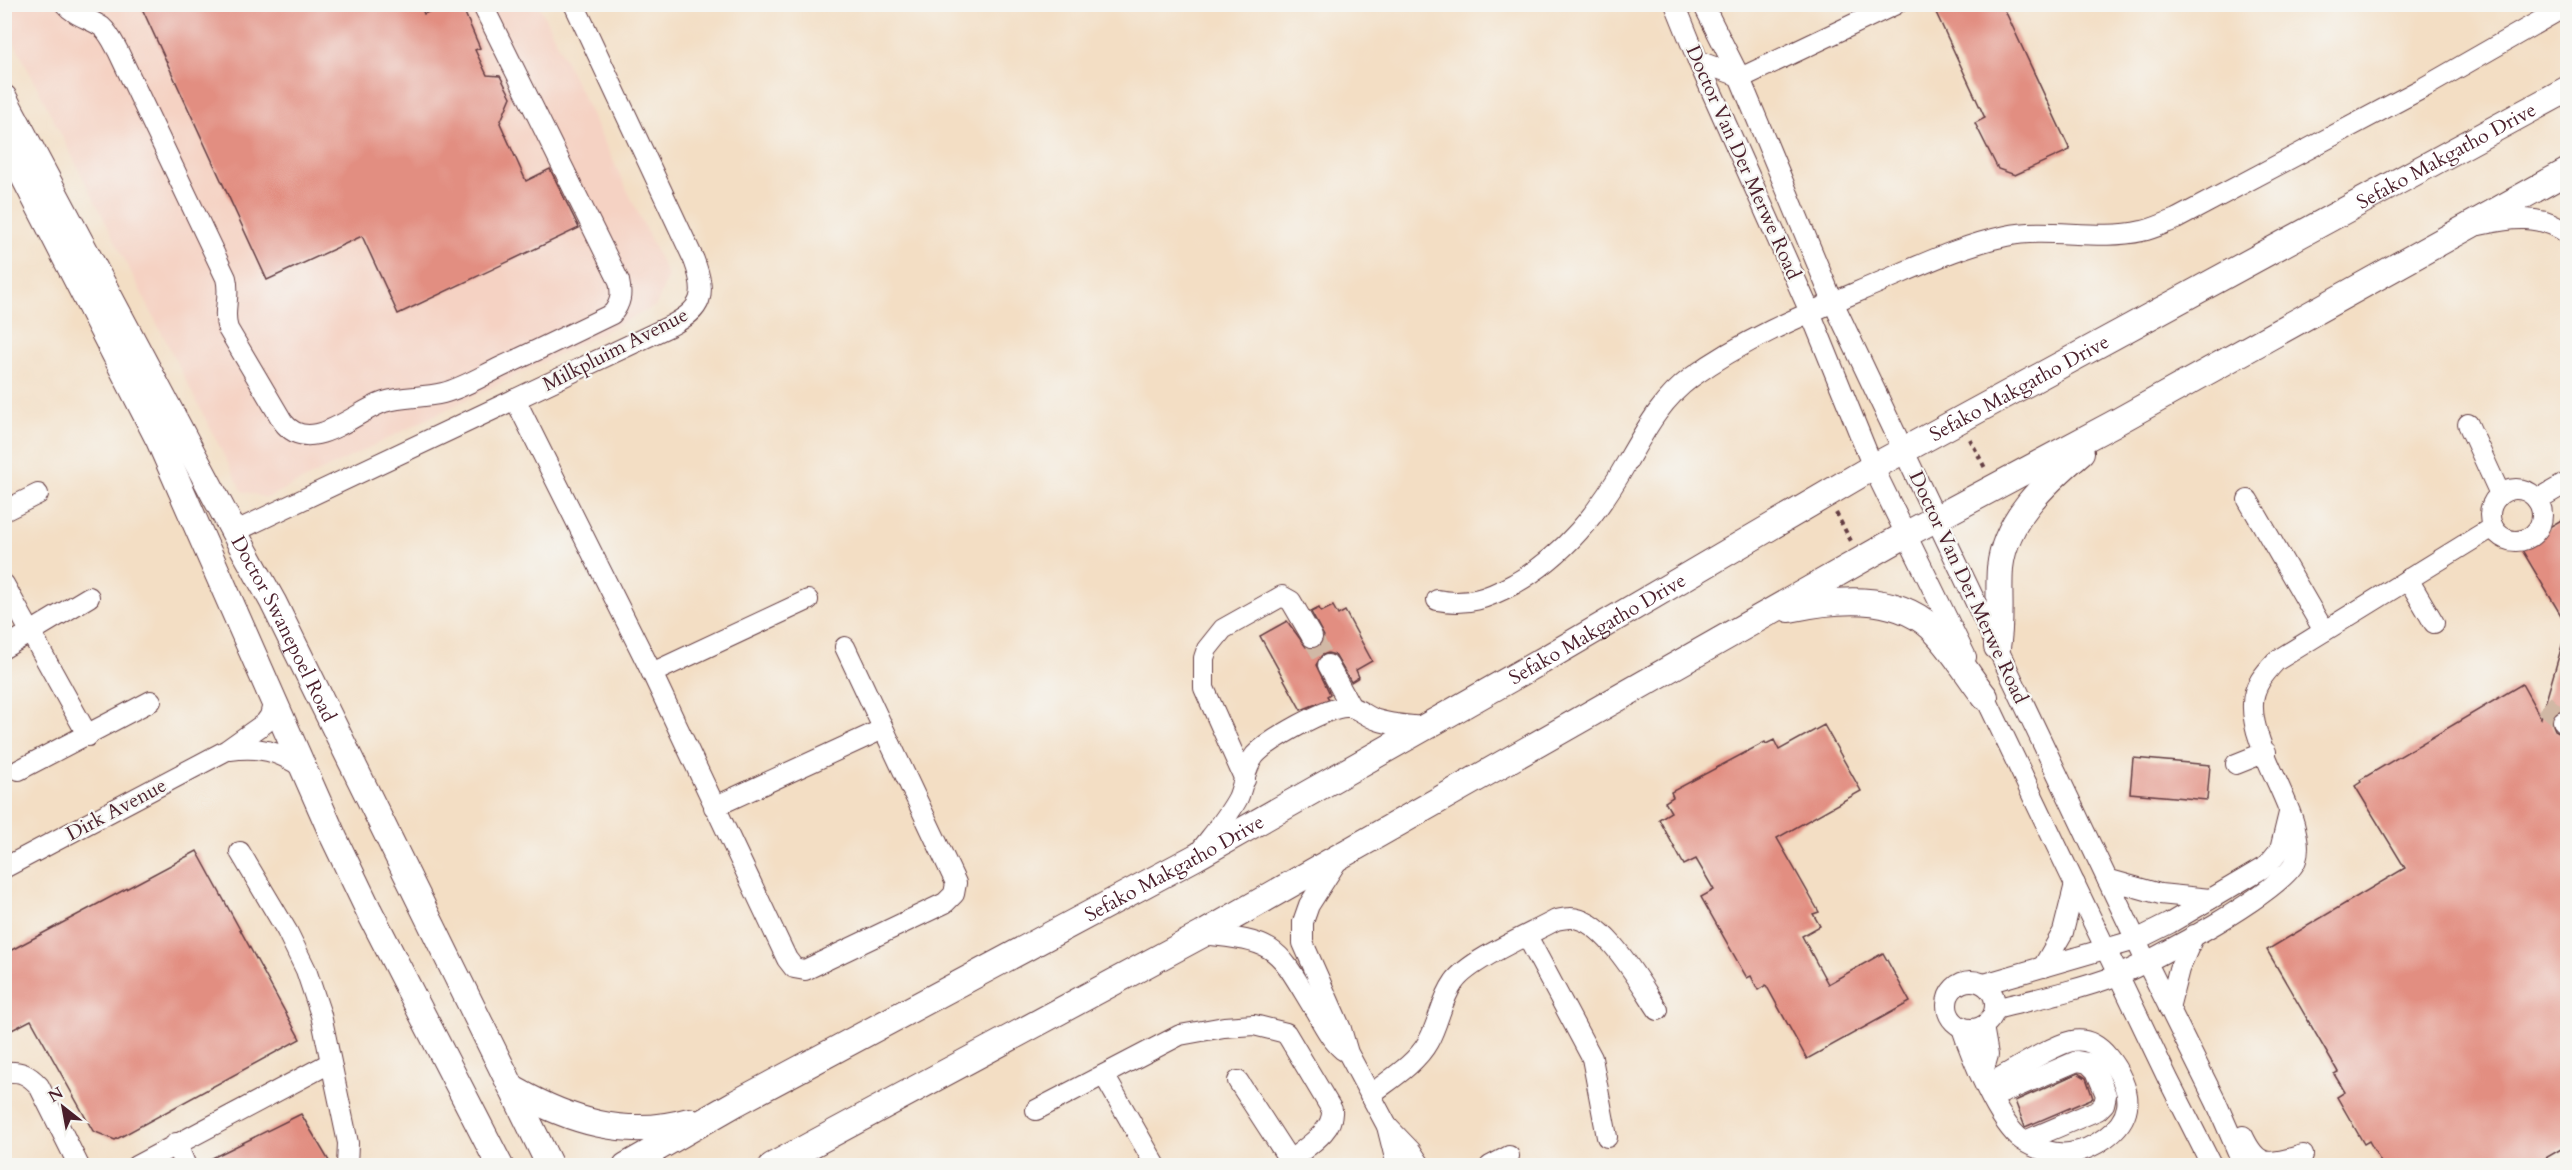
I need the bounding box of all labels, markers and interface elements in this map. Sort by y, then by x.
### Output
street label: Doctor Van Der Merwe Road [1680,41,1808,284]
street label: Sefako Makgatho Drive [2352,96,2541,216]
street label: Milkpluim Avenue [538,301,693,398]
street label: Sefako Makgatho Drive [1925,328,2114,448]
street label: Doctor Van Der Merwe Road [1903,467,2035,708]
street label: Doctor Swanepoel Road [225,531,343,727]
street label: Sefako Makgatho Drive [1504,567,1691,691]
street label: Dirk Avenue [61,772,171,847]
street label: Sefako Makgatho Drive [1080,808,1269,928]
north arrow [33,1077,93,1137]
text: N [44,1082,68,1108]

